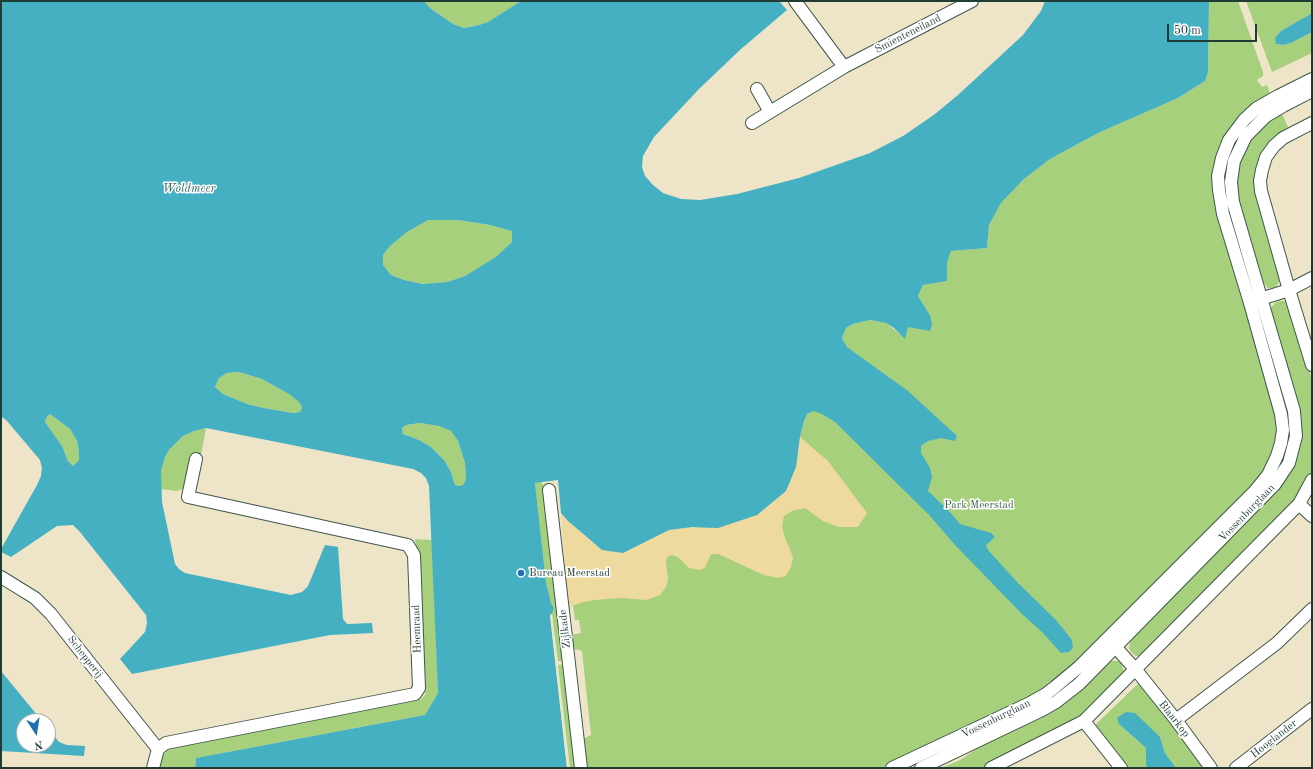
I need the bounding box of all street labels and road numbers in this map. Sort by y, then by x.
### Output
street label: Smienteneiland [873,12,943,56]
street label: Vossenburglaan [1216,481,1278,545]
street label: Heemraad [410,604,424,654]
street label: Zijlkade [556,609,574,649]
street label: Schepperij [64,633,106,681]
street label: Vossenburglaan [959,697,1033,741]
street label: Blaarkop [1156,698,1192,740]
street label: Hooglander [1248,717,1300,761]

